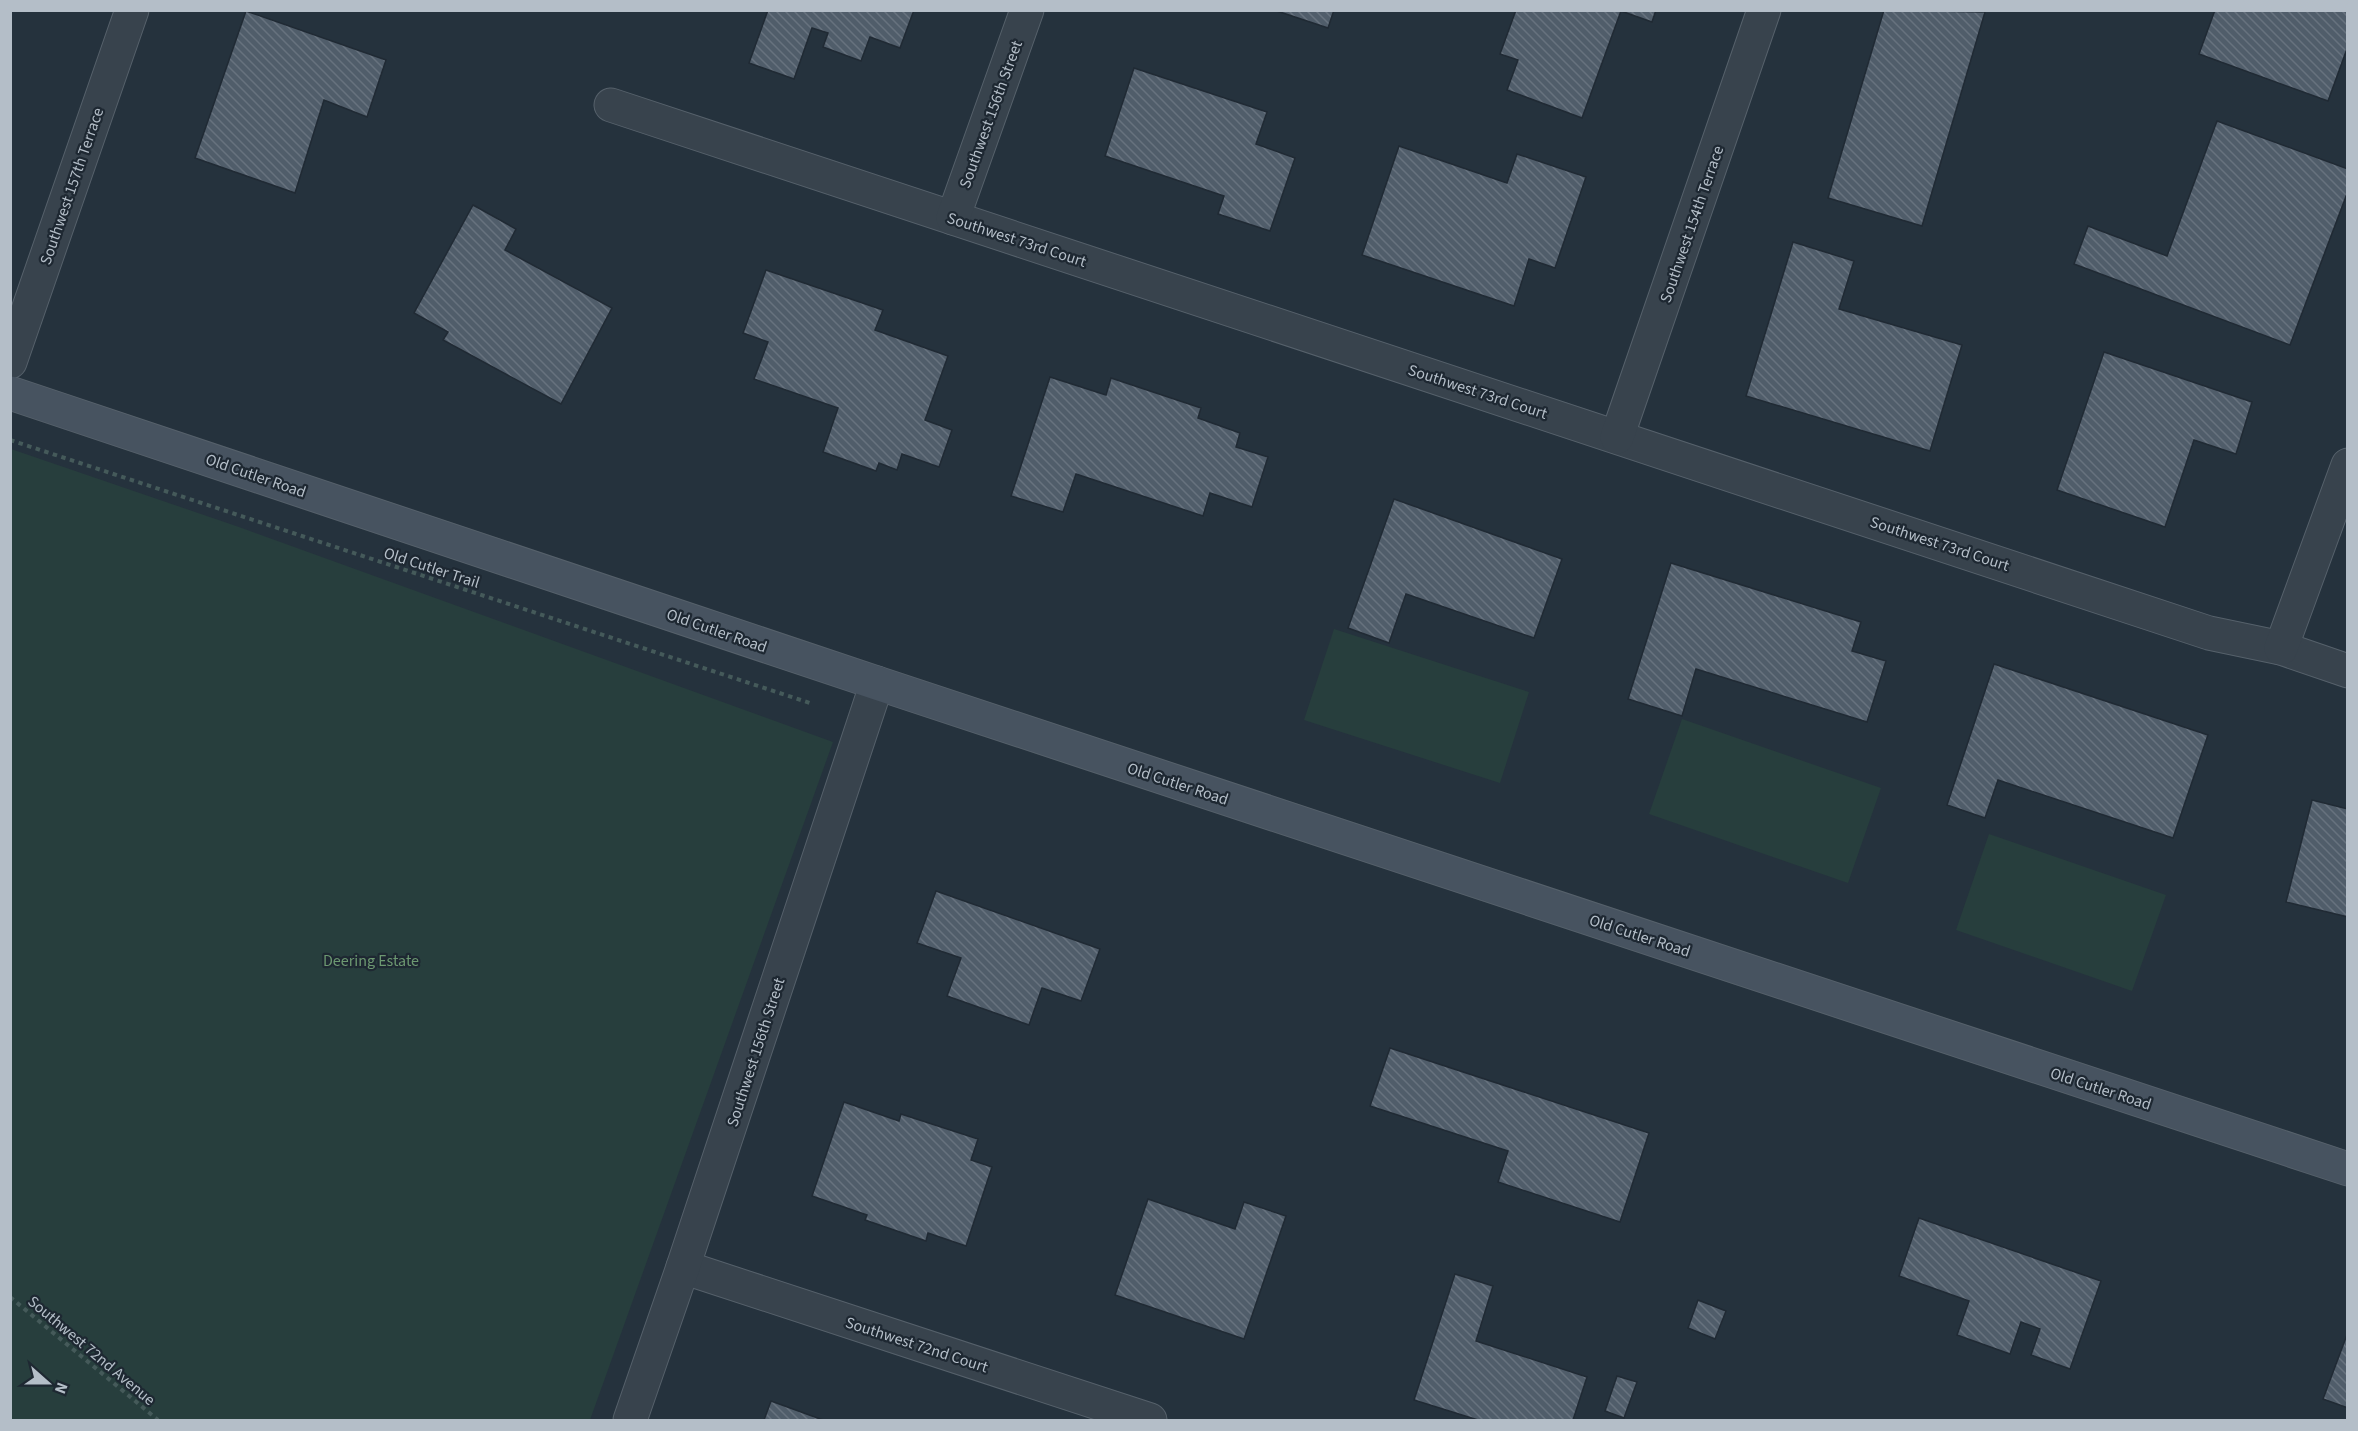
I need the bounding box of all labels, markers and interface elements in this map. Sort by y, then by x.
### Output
street label: Southwest 156th Street [954,37,1028,191]
street label: Southwest 157th Terrace [35,105,109,268]
street label: Southwest 154th Terrace [1655,143,1729,306]
street label: Southwest 73rd Court [944,207,1090,273]
street label: Southwest 73rd Court [1405,359,1551,425]
street label: Old Cutler Road [202,448,309,503]
street label: Southwest 73rd Court [1867,511,2013,577]
street label: Old Cutler Trail [381,542,483,594]
street label: Old Cutler Road [663,603,770,658]
street label: Old Cutler Road [1124,757,1231,811]
street label: Old Cutler Road [1586,909,1693,963]
park label: Deering Estate [323,950,419,972]
street label: Southwest 156th Street [721,974,791,1130]
street label: Old Cutler Road [2047,1062,2154,1116]
street label: Southwest 72nd Avenue [23,1291,160,1411]
street label: Southwest 72nd Court [843,1312,991,1379]
north arrow [18,1353,78,1413]
text: N [49,1379,73,1397]

